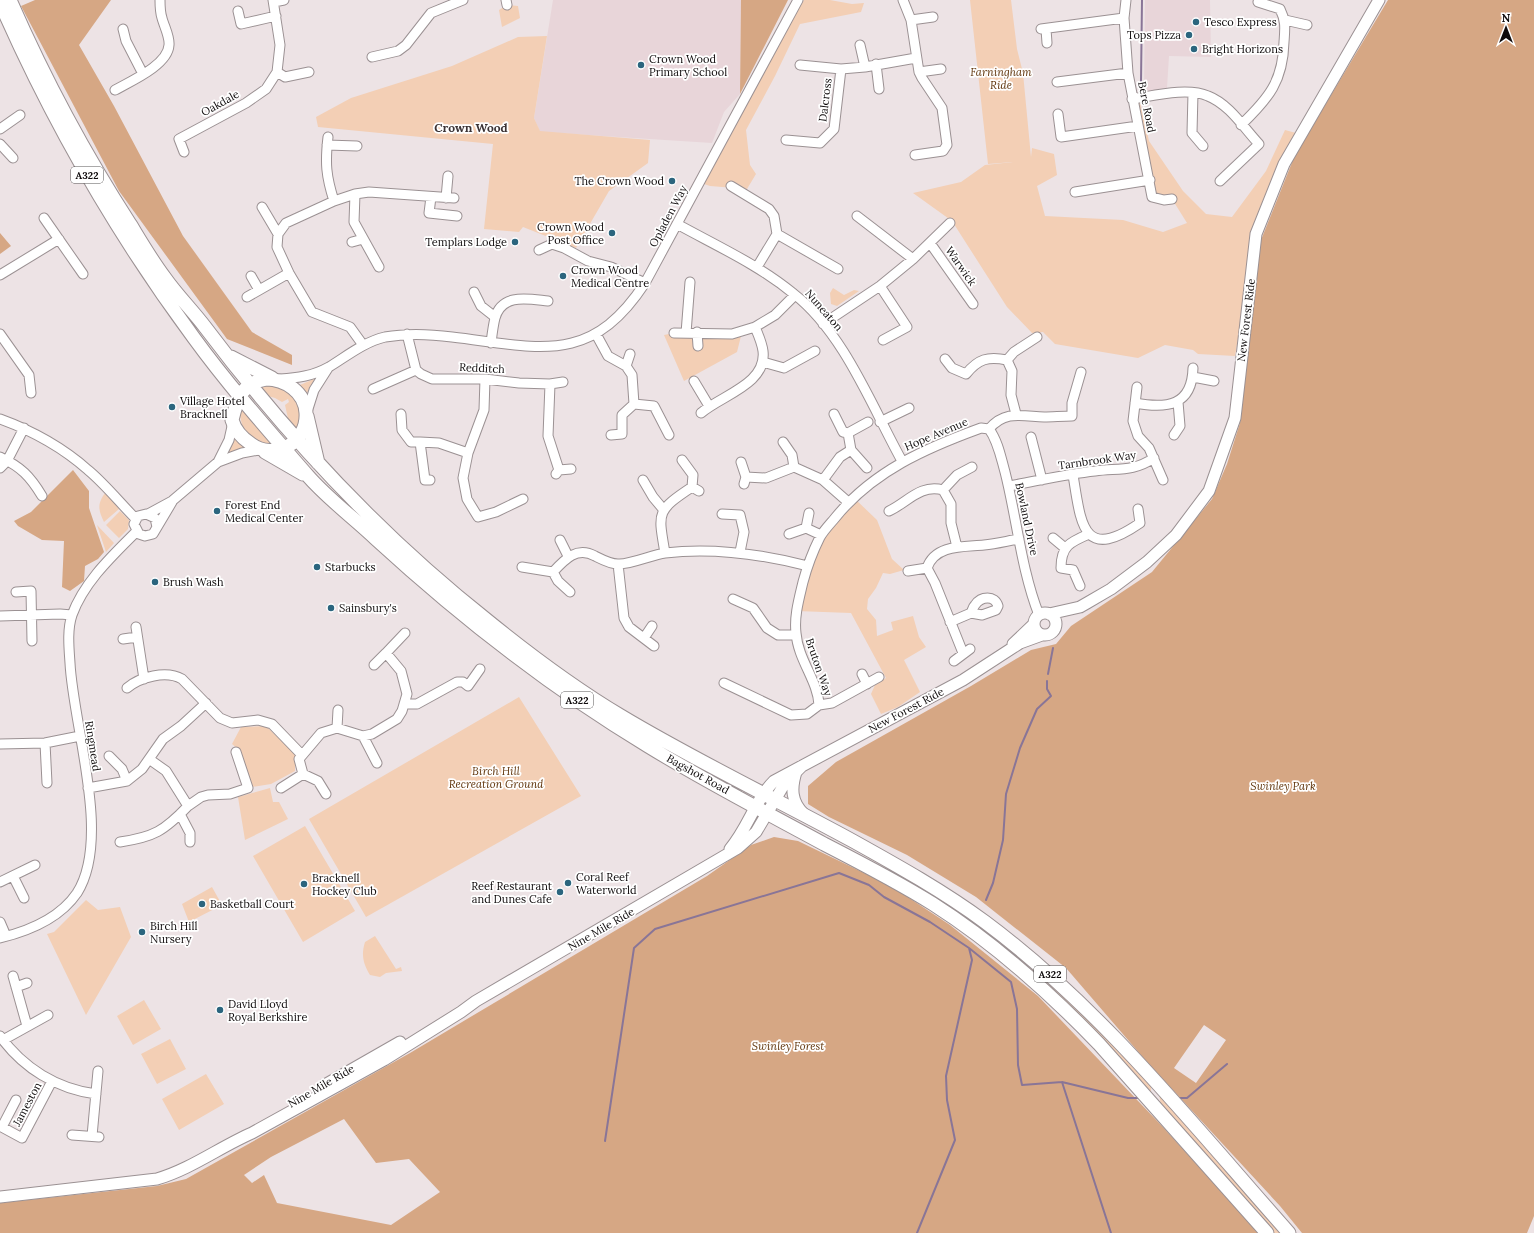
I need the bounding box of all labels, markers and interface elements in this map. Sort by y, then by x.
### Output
north arrow [1486,8,1526,48]
text: N [1502,11,1511,25]
place label: Tesco Express [1204,15,1277,29]
marker: Tesco Express [1191,17,1201,27]
place label: Tops Pizza [1127,28,1181,42]
marker: Tops Pizza [1184,30,1194,40]
place label: Bright Horizons [1202,42,1283,56]
marker: Bright Horizons [1189,44,1199,54]
place label: Crown Wood Primary School [649,52,727,79]
marker: Crown Wood Primary School [636,60,646,70]
park label: Farningham Ride [970,65,1032,92]
street label: Dalcross [815,77,835,123]
street label: Bere Road [1135,80,1159,134]
street label: Oakdale [198,87,242,119]
district label: Crown Wood [434,120,508,135]
road number: A322 [71,167,103,183]
place label: The Crown Wood [574,174,664,188]
marker: The Crown Wood [667,176,677,186]
street label: Opladen Way [646,183,690,249]
place label: Crown Wood Post Office [537,220,604,247]
marker: Crown Wood Post Office [607,228,617,238]
place label: Templars Lodge [425,235,507,249]
marker: Templars Lodge [510,237,520,247]
street label: Warwick [942,244,980,288]
place label: Crown Wood Medical Centre [571,263,649,290]
marker: Crown Wood Medical Centre [558,271,568,281]
street label: New Forest Ride [1234,278,1258,362]
street label: Nuneaton [802,286,846,334]
street label: Redditch [459,360,506,376]
place label: Village Hotel Bracknell [179,394,245,421]
marker: Village Hotel Bracknell [167,402,177,412]
street label: Hope Avenue [902,414,970,454]
street label: Tarnbrook Way [1057,448,1137,472]
street label: Bowland Drive [1012,481,1042,557]
place label: Forest End Medical Center [225,498,303,525]
marker: Forest End Medical Center [212,506,222,516]
place label: Starbucks [325,560,376,574]
marker: Starbucks [312,562,322,572]
place label: Brush Wash [163,575,224,589]
marker: Brush Wash [150,577,160,587]
place label: Sainsbury's [339,601,397,615]
marker: Sainsbury's [326,603,336,613]
street label: Bruton Way [803,636,835,698]
street label: New Forest Ride [866,684,946,736]
road number: A322 [561,692,593,708]
street label: Ringmead [82,720,104,773]
street label: Bagshot Road [664,751,732,797]
park label: Birch Hill Recreation Ground [449,764,544,791]
park label: Swinley Park [1250,779,1316,793]
place label: Coral Reef Waterworld [576,870,637,897]
place label: Bracknell Hockey Club [312,871,377,898]
marker: Coral Reef Waterworld [563,878,573,888]
marker: Bracknell Hockey Club [299,879,309,889]
place label: Reef Restaurant and Dunes Cafe [471,879,553,906]
marker: Reef Restaurant and Dunes Cafe [555,887,565,897]
place label: Basketball Court [210,897,295,911]
marker: Basketball Court [197,899,207,909]
street label: Nine Mile Ride [565,904,637,954]
place label: Birch Hill Nursery [150,919,197,946]
marker: Birch Hill Nursery [137,927,147,937]
road number: A322 [1034,966,1066,982]
place label: David Lloyd Royal Berkshire [228,997,307,1024]
marker: David Lloyd Royal Berkshire [215,1005,225,1015]
park label: Swinley Forest [752,1039,824,1053]
street label: Nine Mile Ride [285,1061,357,1111]
street label: Jameston [9,1079,45,1129]

